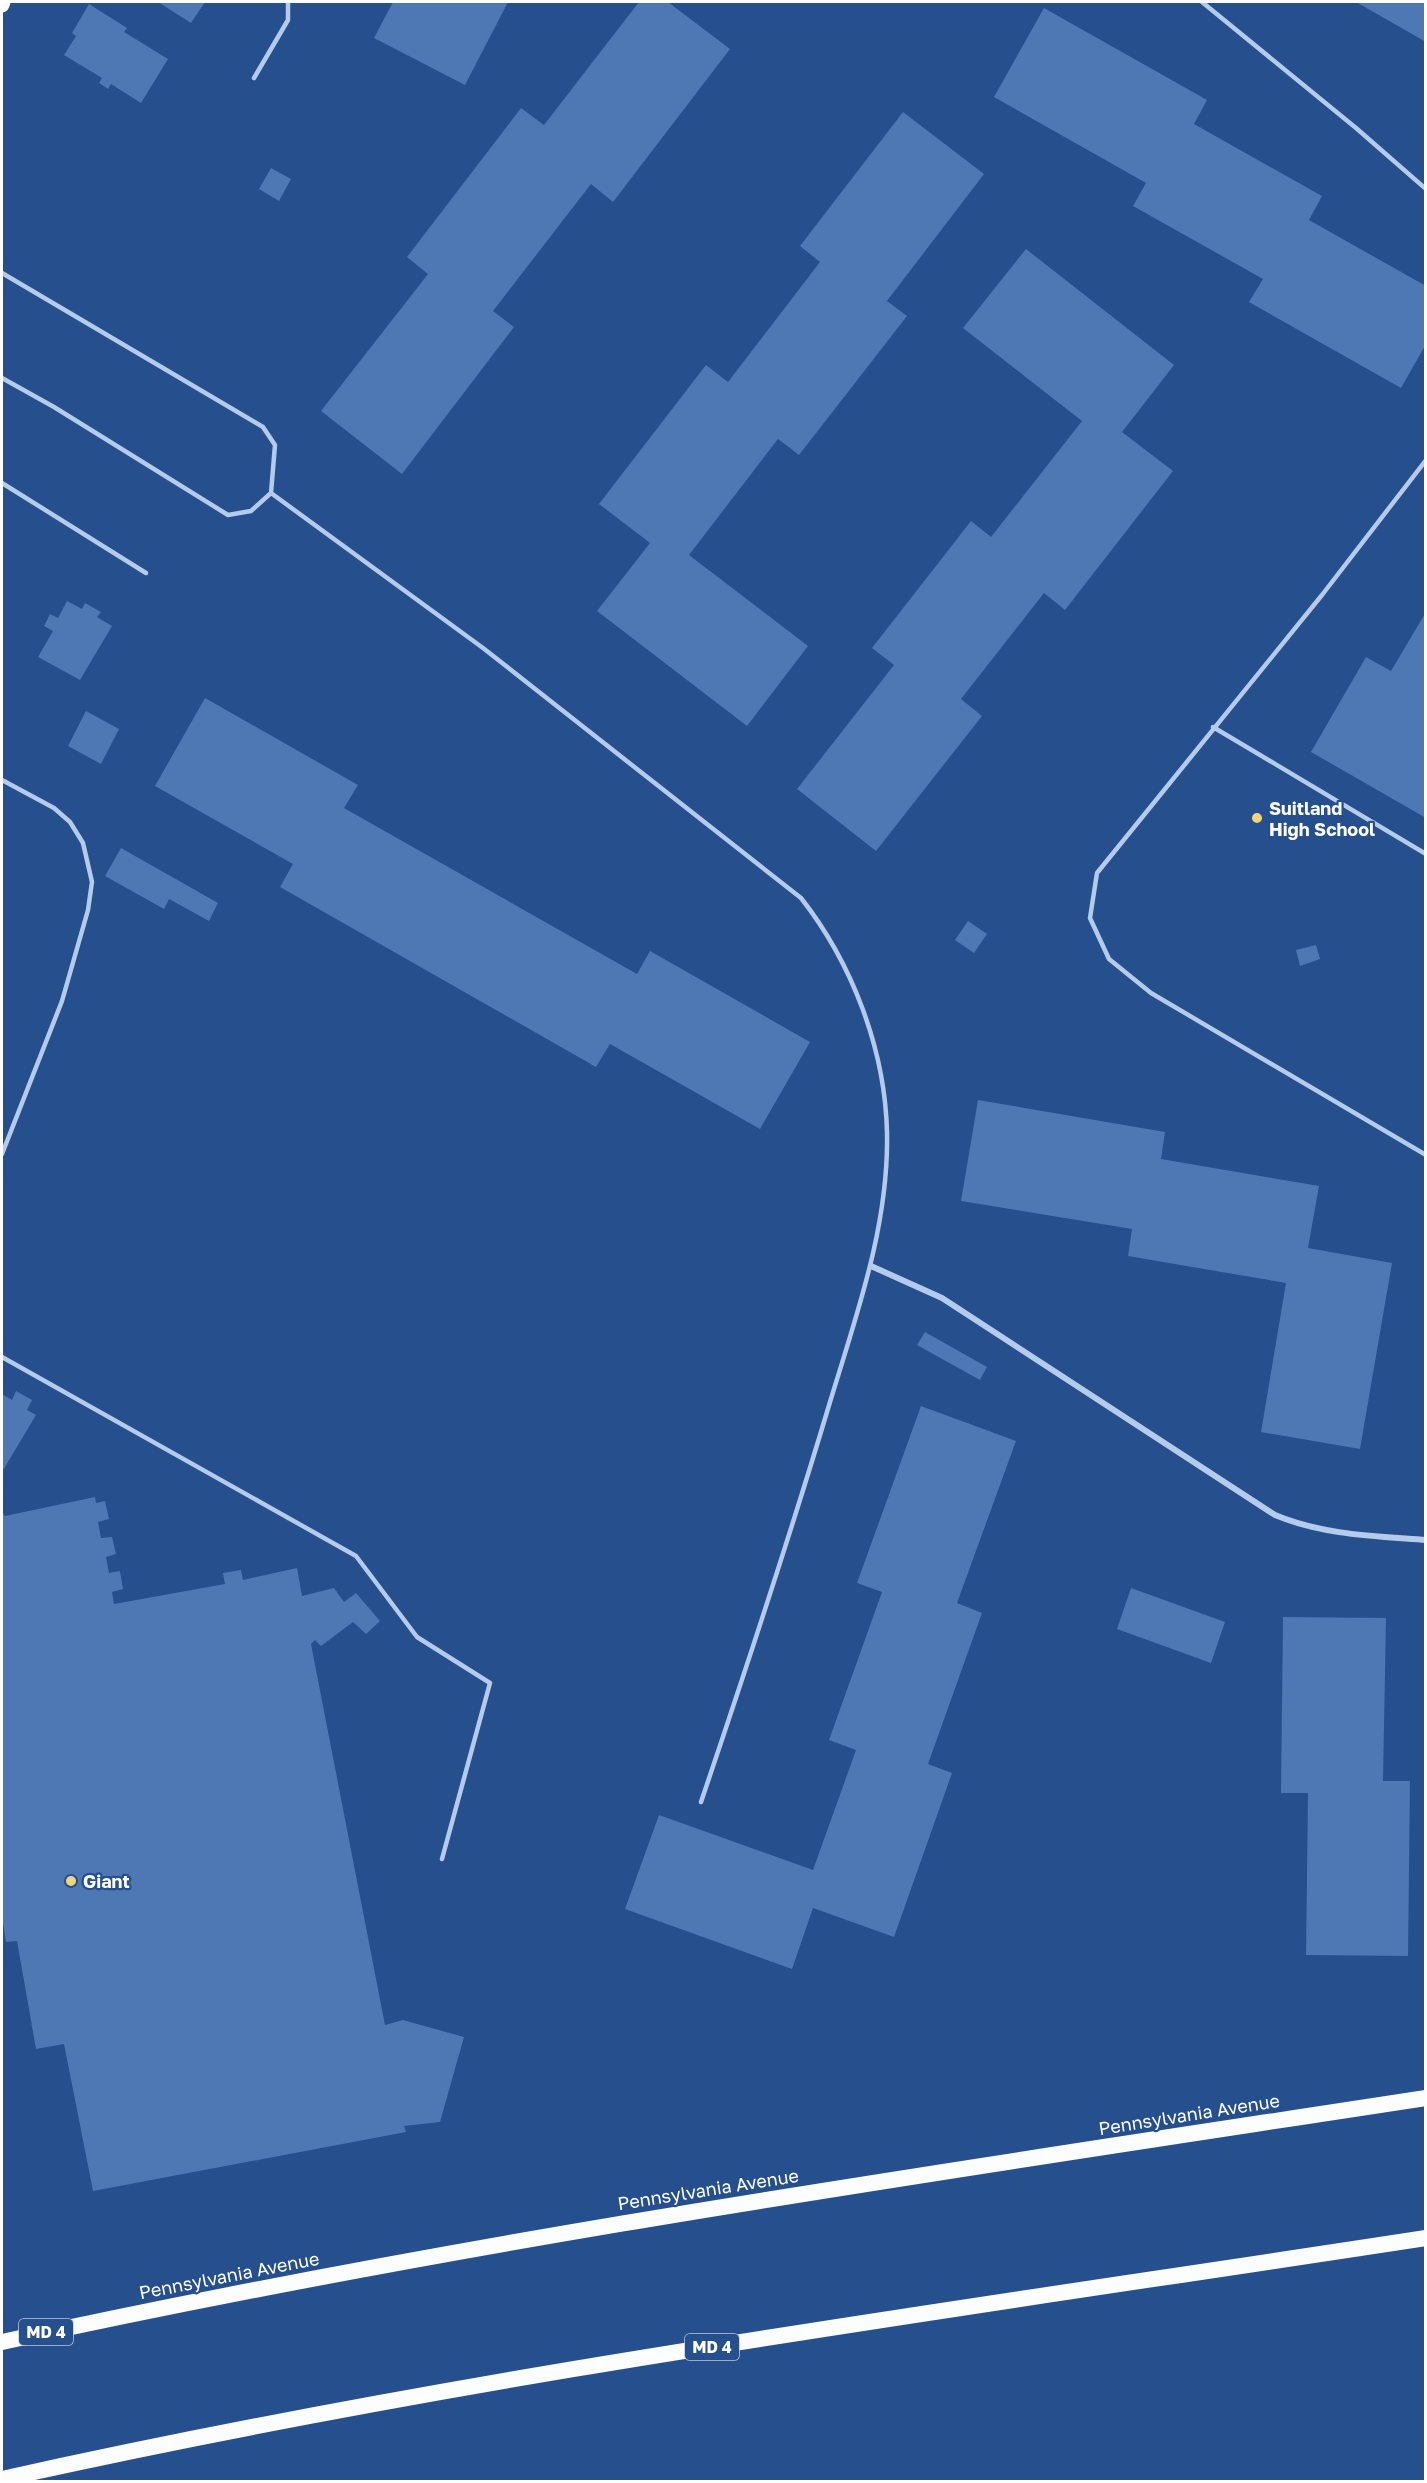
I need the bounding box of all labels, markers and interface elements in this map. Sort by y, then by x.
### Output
place label: Suitland High School [1269,797,1375,840]
marker: Suitland High School [1250,811,1264,825]
place label: Giant [83,1870,130,1892]
marker: Giant [64,1874,78,1888]
street label: Pennsylvania Avenue [1097,2089,1281,2139]
street label: Pennsylvania Avenue [616,2164,800,2214]
street label: Pennsylvania Avenue [137,2247,321,2303]
road number: MD 4 [19,2319,73,2345]
road number: MD 4 [685,2334,739,2360]

